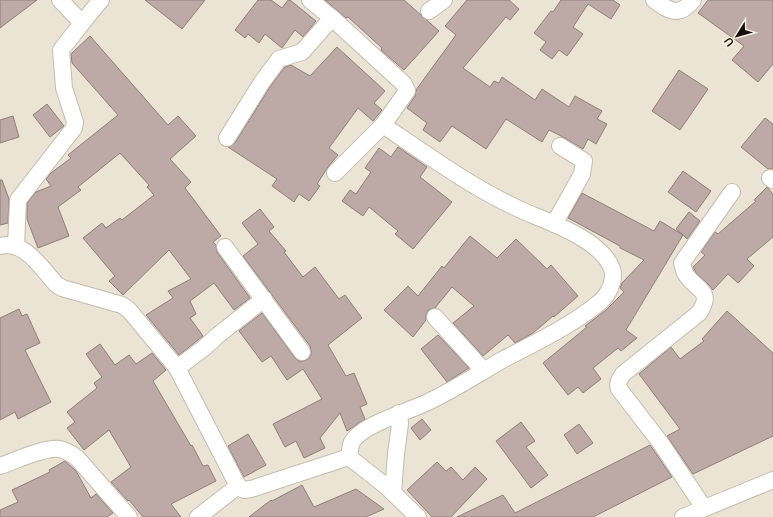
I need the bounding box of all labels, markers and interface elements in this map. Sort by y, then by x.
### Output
north arrow [717,16,757,56]
text: U [720,35,737,50]

